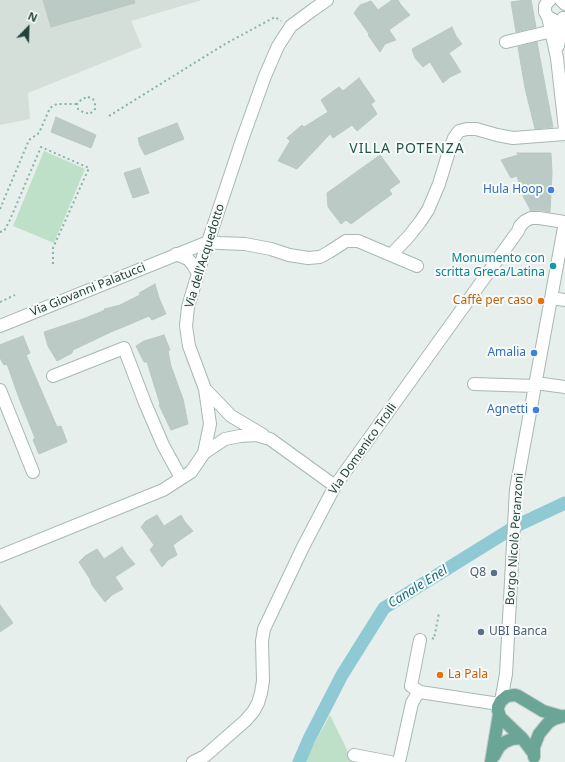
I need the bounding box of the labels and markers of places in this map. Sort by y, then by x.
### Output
place label: Hula Hoop [483,183,543,197]
marker: Hula Hoop [546,185,556,195]
place label: Monumento con scritta Greca/Latina [435,252,545,280]
marker: Monumento con scritta Greca/Latina [548,261,558,271]
place label: Caffè per caso [453,294,533,308]
marker: Caffè per caso [536,296,546,306]
place label: Amalia [487,346,526,360]
marker: Amalia [529,348,539,358]
place label: Agnetti [487,403,528,417]
marker: Agnetti [531,405,541,415]
place label: Q8 [470,566,486,580]
marker: Q8 [489,568,499,578]
place label: UBI Banca [489,625,547,639]
marker: UBI Banca [476,627,486,637]
place label: La Pala [448,668,488,682]
marker: La Pala [435,670,445,680]

